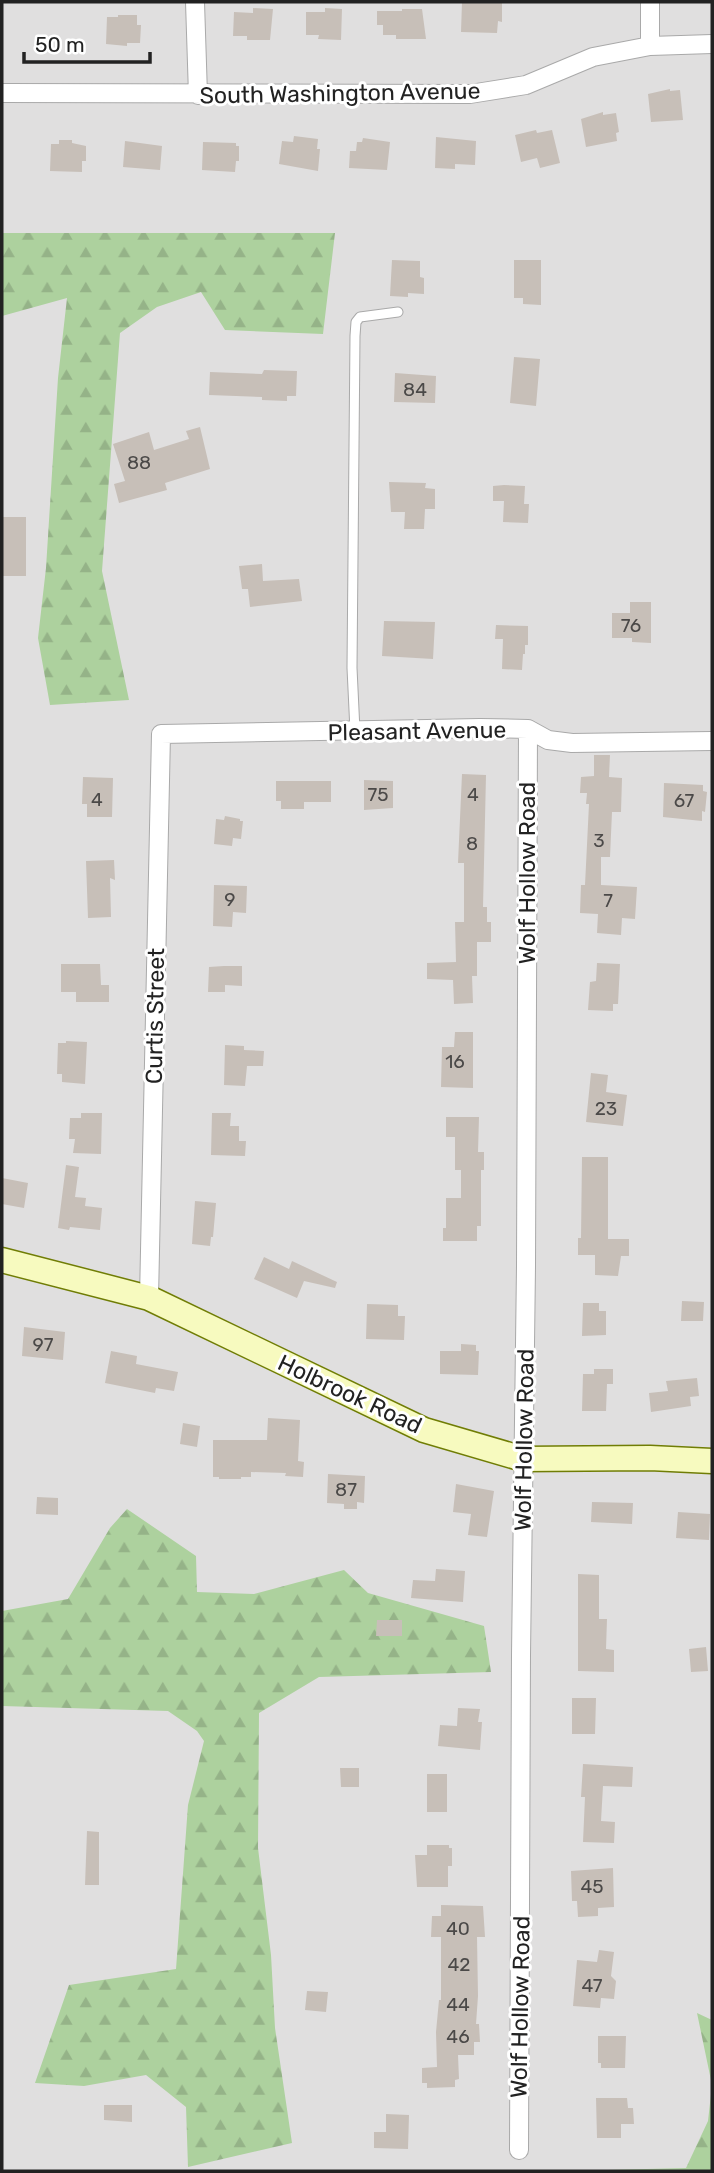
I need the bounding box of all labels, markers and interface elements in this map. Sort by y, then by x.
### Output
scale bar [24,21,150,65]
text: 50 m [35,32,85,57]
street label: South Washington Avenue [199,77,481,109]
house number: 84 [403,378,427,401]
house number: 88 [127,451,151,474]
house number: 76 [621,614,641,637]
street label: Pleasant Avenue [327,715,507,747]
street label: Wolf Hollow Road [513,782,541,964]
house number: 75 [367,783,389,806]
house number: 4 [467,783,479,806]
house number: 4 [91,788,103,811]
house number: 67 [674,789,695,812]
house number: 3 [593,829,605,852]
house number: 8 [466,832,478,855]
house number: 9 [224,888,236,911]
house number: 7 [603,889,613,912]
street label: Curtis Street [140,948,170,1084]
house number: 16 [445,1050,465,1073]
house number: 23 [595,1097,617,1120]
house number: 97 [32,1333,54,1356]
street label: Holbrook Road [274,1348,426,1440]
street label: Wolf Hollow Road [508,1349,540,1531]
house number: 87 [335,1478,357,1501]
house number: 45 [580,1875,604,1898]
street label: Wolf Hollow Road [504,1916,536,2098]
house number: 40 [446,1917,470,1940]
house number: 42 [448,1953,470,1976]
house number: 47 [581,1974,603,1997]
house number: 44 [446,1993,470,2016]
house number: 46 [446,2025,470,2048]

